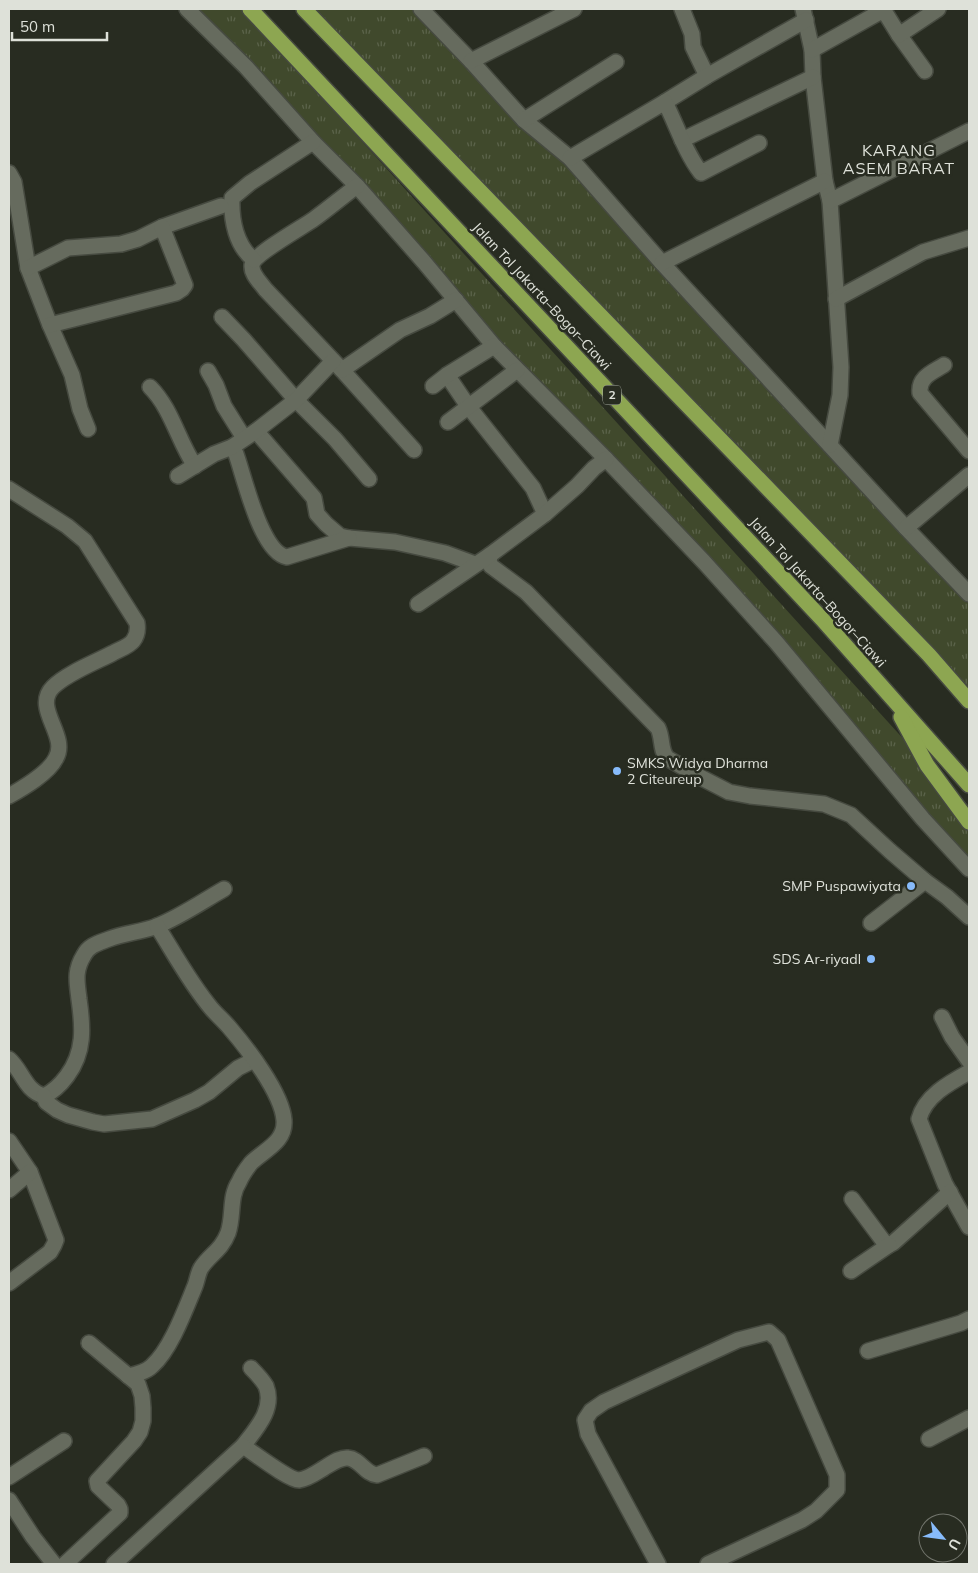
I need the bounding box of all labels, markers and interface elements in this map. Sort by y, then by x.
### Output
scale bar [12,10,108,42]
text: 50 m [20,17,55,36]
district label: KARANG ASEM BARAT [843,140,955,178]
street label: Jalan Tol Jakarta–Bogor–Ciawi [469,218,615,374]
road number: 2 [603,386,621,404]
street label: Jalan Tol Jakarta–Bogor–Ciawi [746,513,890,671]
place label: SMKS Widya Dharma 2 Citeureup [627,754,768,788]
marker: SMKS Widya Dharma 2 Citeureup [611,765,623,777]
place label: SMP Puspawiyata [782,877,901,895]
marker: SMP Puspawiyata [905,880,917,892]
place label: SDS Ar-riyadl [773,950,861,968]
marker: SDS Ar-riyadl [865,953,877,965]
north arrow [918,1513,968,1563]
text: U [944,1535,965,1553]

